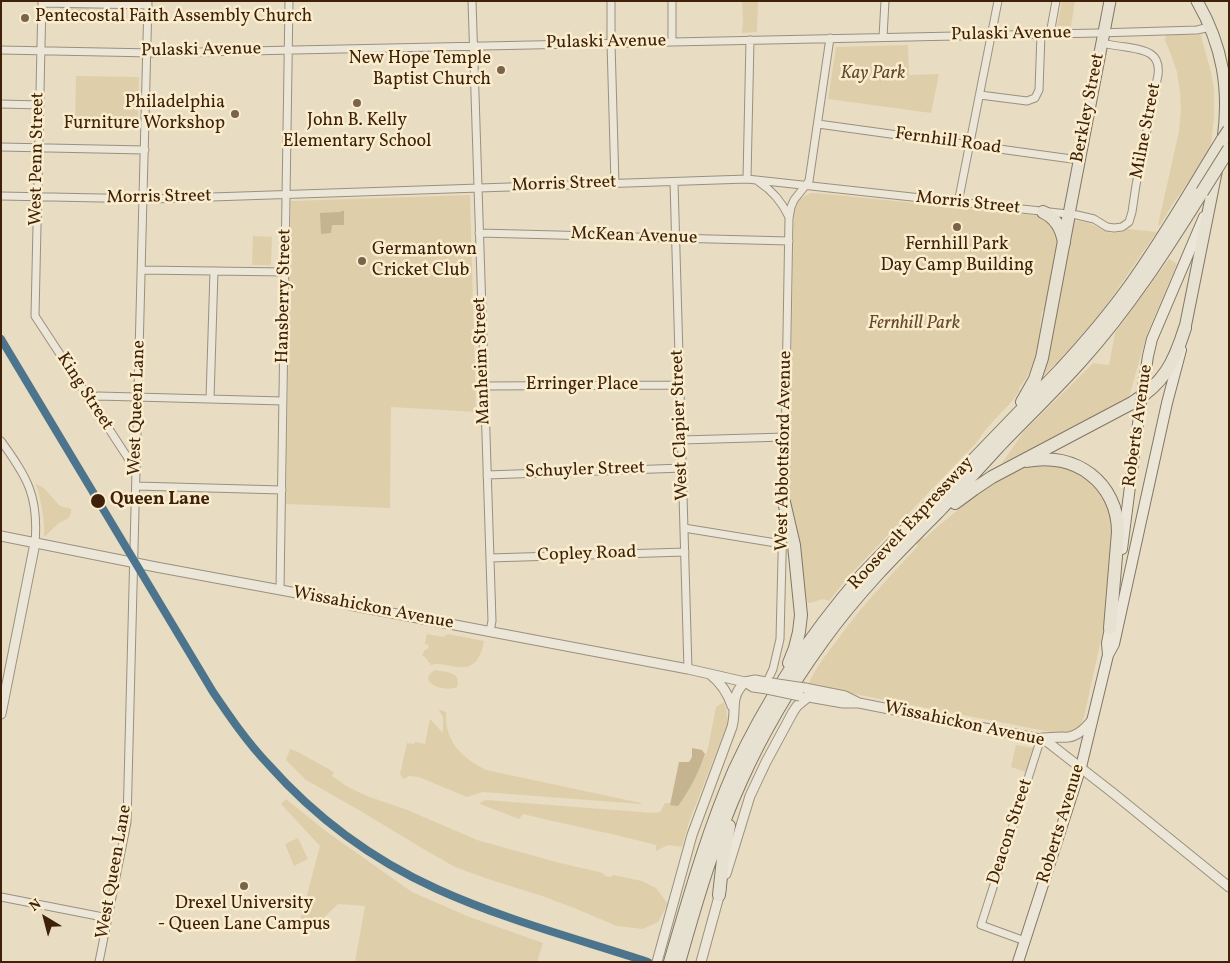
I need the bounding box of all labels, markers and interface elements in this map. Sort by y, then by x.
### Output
place label: Pentecostal Faith Assembly Church [35,7,312,29]
marker: Pentecostal Faith Assembly Church [19,12,31,24]
street label: Pulaski Avenue [951,23,1071,47]
street label: Pulaski Avenue [546,31,666,55]
street label: Pulaski Avenue [141,39,261,63]
place label: New Hope Temple Baptist Church [348,49,491,92]
street label: Berkley Street [1068,51,1110,165]
marker: New Hope Temple Baptist Church [495,64,507,76]
park label: Kay Park [841,64,905,86]
street label: Milne Street [1127,81,1167,181]
street label: West Penn Street [26,92,50,226]
place label: Philadelphia Furniture Workshop [64,93,225,136]
marker: John B. Kelly Elementary School [351,97,363,109]
marker: Philadelphia Furniture Workshop [229,108,241,120]
place label: John B. Kelly Elementary School [283,111,431,154]
street label: Fernhill Road [893,124,1003,160]
street label: Morris Street [511,172,617,198]
street label: Morris Street [106,186,212,210]
street label: Morris Street [915,188,1021,220]
marker: Fernhill Park Day Camp Building [951,221,963,233]
street label: McKean Avenue [570,224,698,250]
street label: Hansberry Street [273,228,297,364]
place label: Fernhill Park Day Camp Building [880,235,1034,278]
place label: Germantown Cricket Club [372,240,477,282]
marker: Germantown Cricket Club [356,255,368,267]
street label: Manheim Street [470,297,496,425]
park label: Fernhill Park [868,314,960,336]
street label: West Queen Lane [125,340,151,476]
street label: King Street [51,349,117,435]
street label: West Clapier Street [668,349,694,501]
street label: West Abbottsford Avenue [772,351,798,551]
street label: Roberts Avenue [1120,363,1158,489]
street label: Erringer Place [526,375,638,397]
street label: Roosevelt Expressway [845,453,979,595]
street label: Schuyler Street [525,458,645,484]
place label: Queen Lane [110,490,210,512]
marker: Queen Lane [89,492,107,510]
street label: Copley Road [537,542,637,568]
street label: Wissahickon Avenue [291,583,455,635]
street label: Wissahickon Avenue [882,697,1046,753]
street label: Roberts Avenue [1034,762,1090,886]
street label: Deacon Street [984,776,1038,888]
street label: West Queen Lane [93,803,137,941]
marker: Drexel University - Queen Lane Campus [238,880,250,892]
north arrow [20,893,70,943]
place label: Drexel University - Queen Lane Campus [158,894,330,936]
text: N [26,895,45,916]

